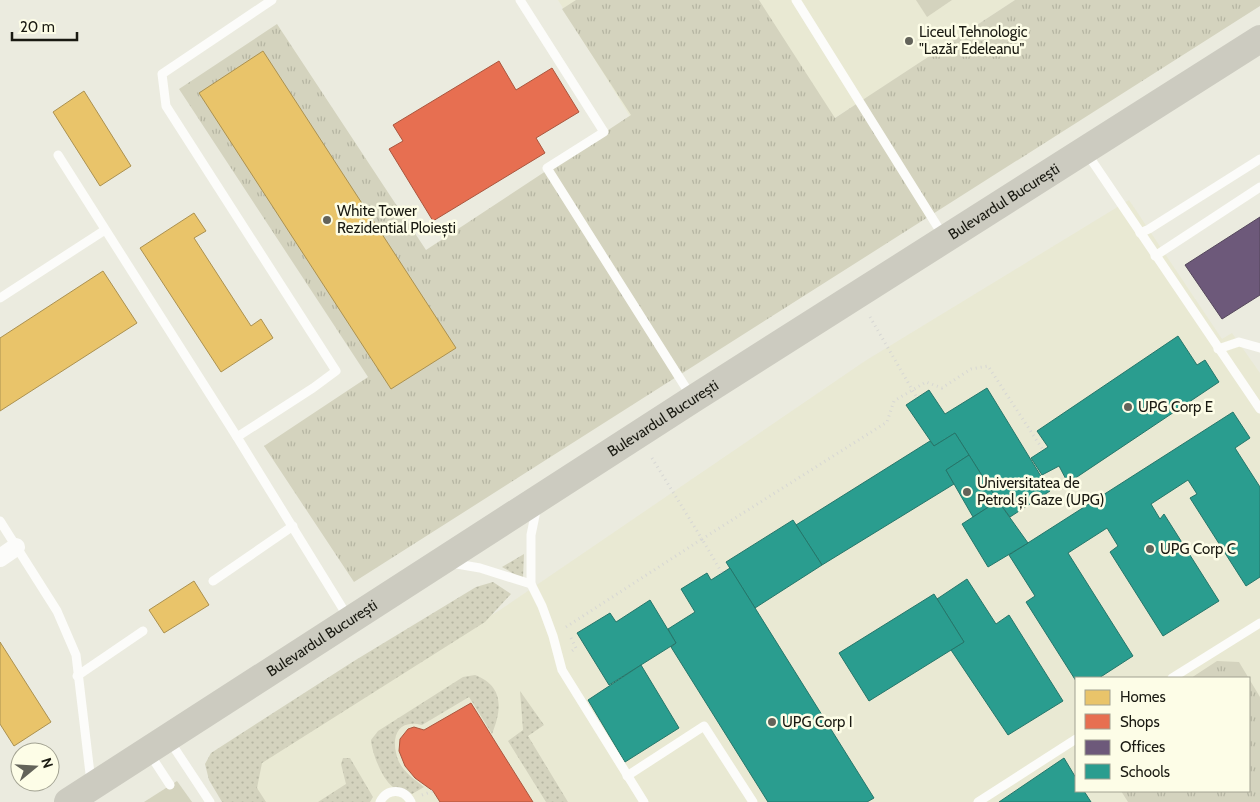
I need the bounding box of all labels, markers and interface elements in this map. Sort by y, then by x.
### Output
scale bar [12,10,78,42]
text: 20 m [20,18,55,36]
place label: Liceul Tehnologic "Lazăr Edeleanu" [919,23,1028,58]
marker: Liceul Tehnologic "Lazăr Edeleanu" [903,35,915,47]
street label: Bulevardul București [945,160,1063,244]
place label: White Tower Rezidential Ploiești [337,202,456,238]
marker: White Tower Rezidential Ploiești [321,214,333,226]
street label: Bulevardul București [604,376,722,461]
place label: UPG Corp E [1138,398,1213,416]
marker: UPG Corp E [1122,401,1134,413]
place label: Universitatea de Petrol și Gaze (UPG) [977,474,1104,510]
marker: Universitatea de Petrol și Gaze (UPG) [961,486,973,498]
place label: UPG Corp C [1160,540,1236,558]
marker: UPG Corp C [1144,543,1156,555]
street label: Bulevardul București [263,596,381,681]
legend [1075,677,1250,792]
text: Homes [1120,688,1166,706]
place label: UPG Corp I [782,713,852,731]
text: Shops [1120,713,1160,731]
marker: UPG Corp I [766,716,778,728]
text: Offices [1120,738,1165,756]
north arrow [10,742,60,792]
text: N [37,755,57,770]
text: Schools [1120,763,1170,781]

